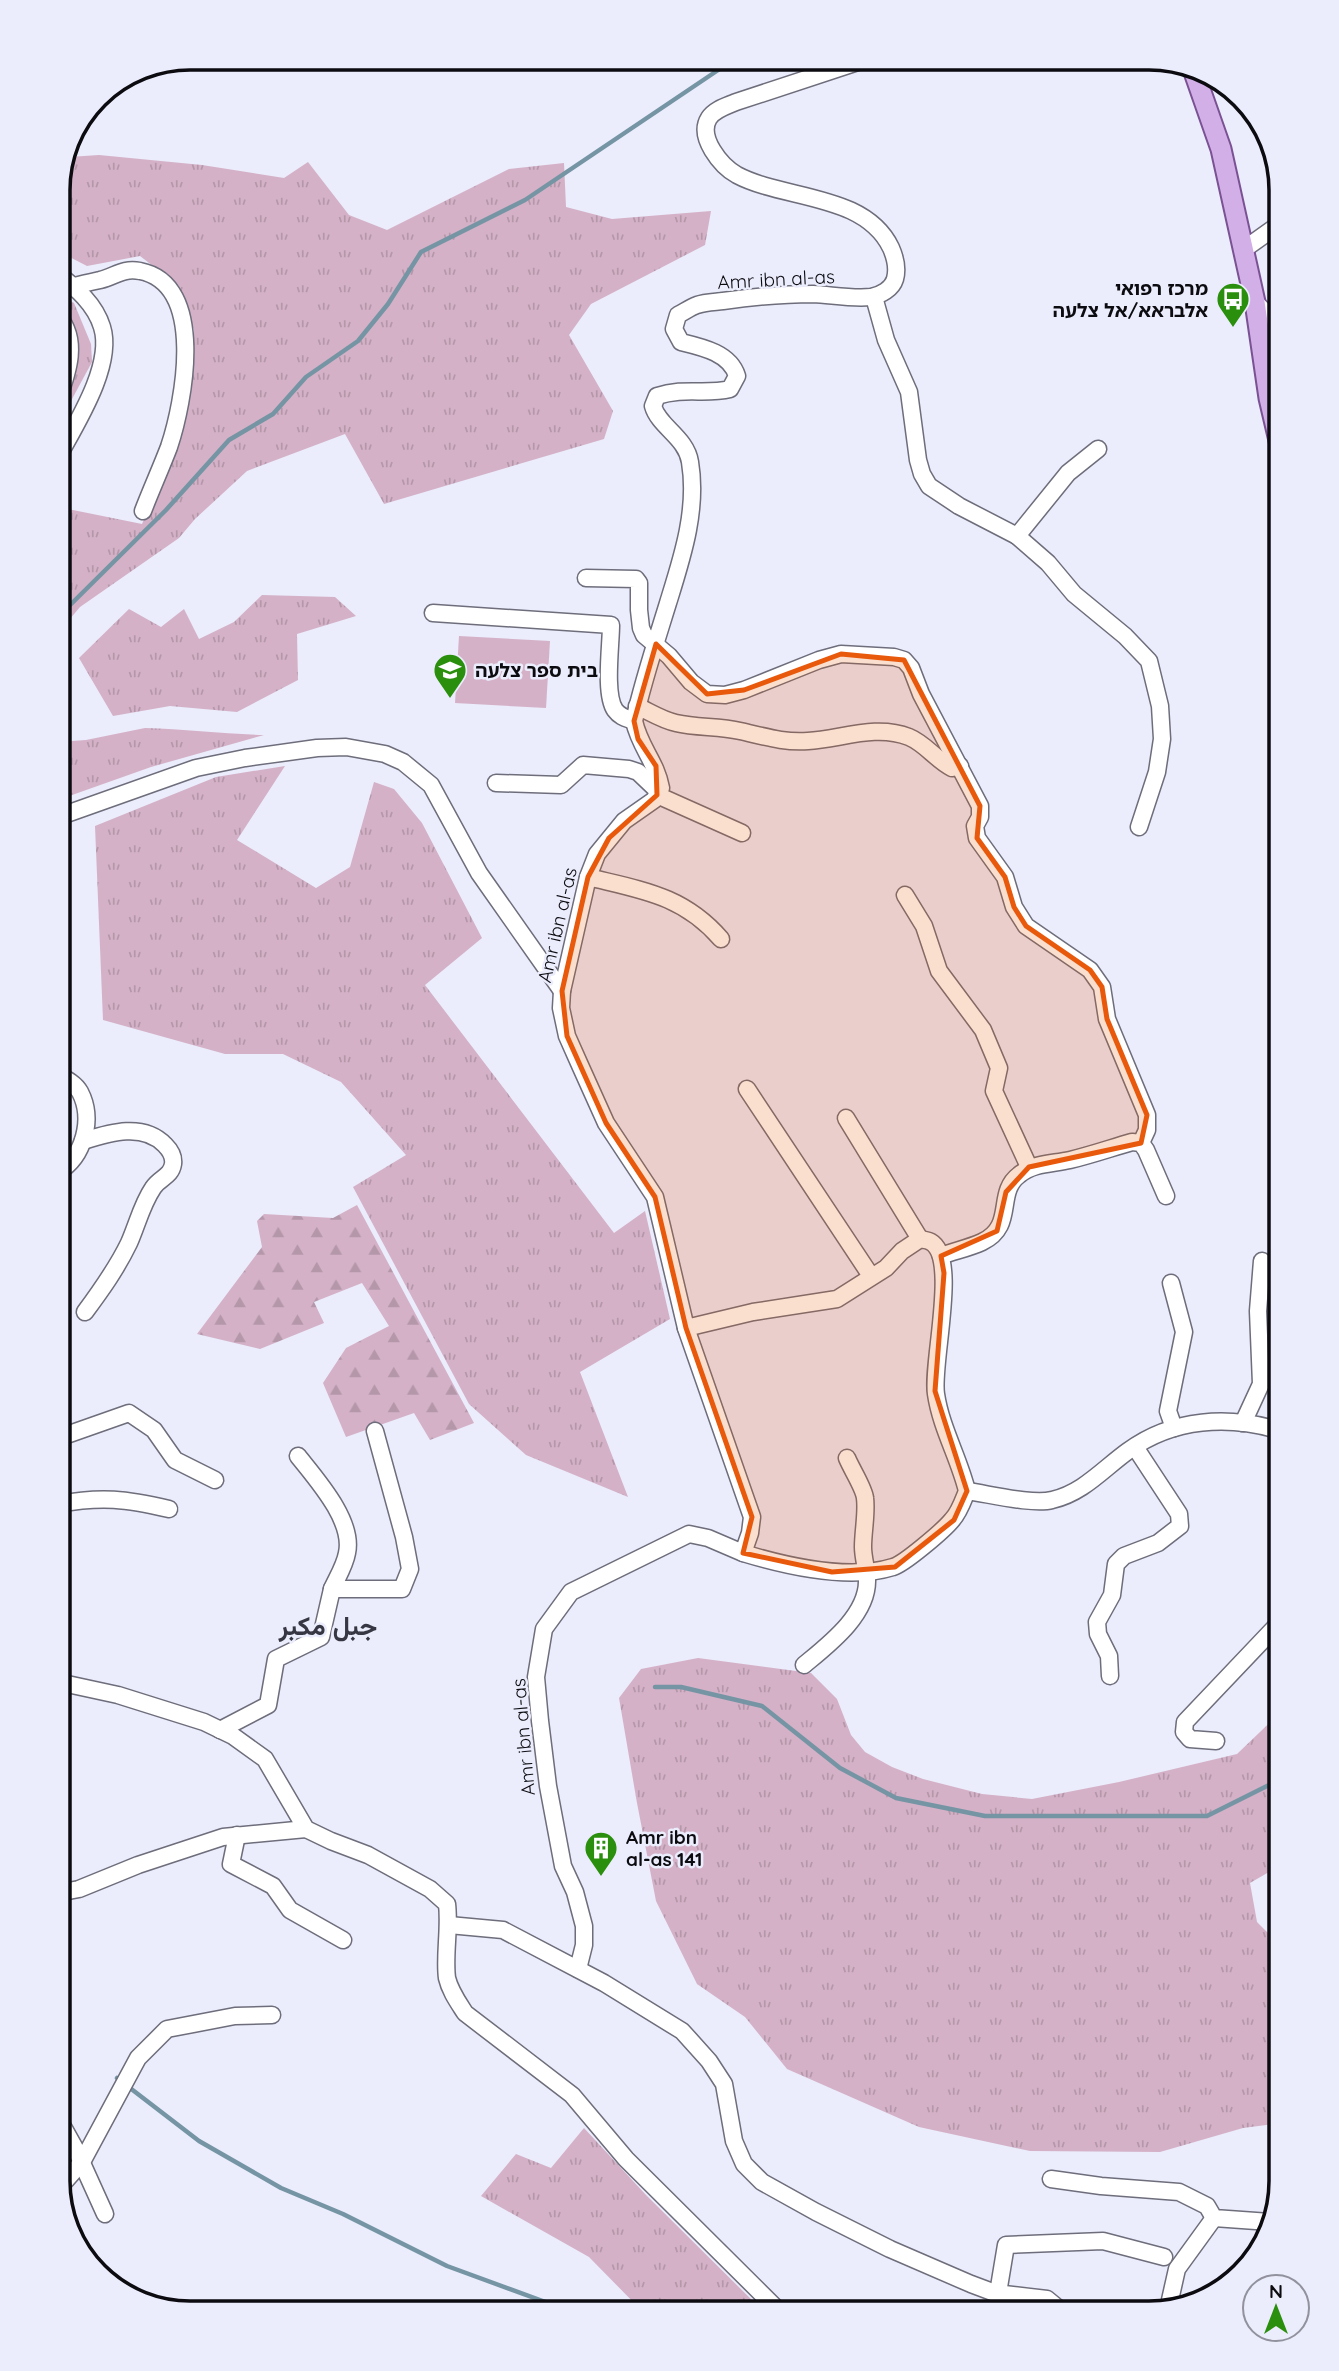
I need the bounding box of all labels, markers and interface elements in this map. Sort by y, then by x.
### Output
street label: Amr ibn al-as [717,264,835,294]
place label: מרכז רפואי אלבראא/אל צלעה [1053,276,1208,322]
bus stop icon: מרכז רפואי אלבראא/אל צלעה [1214,280,1252,329]
school or university icon: בית ספר צלעה [431,651,469,700]
place label: בית ספר צלעה [475,658,598,682]
street label: Amr ibn al-as [532,865,582,985]
district label: جبل مكبر [278,1609,377,1642]
street label: Amr ibn al-as [506,1677,540,1797]
place label: Amr ibn al-as 141 [626,1825,702,1871]
building icon: Amr ibn al-as 141 [582,1829,620,1878]
north arrow [1241,2273,1311,2343]
text: N [1269,2279,1283,2303]

